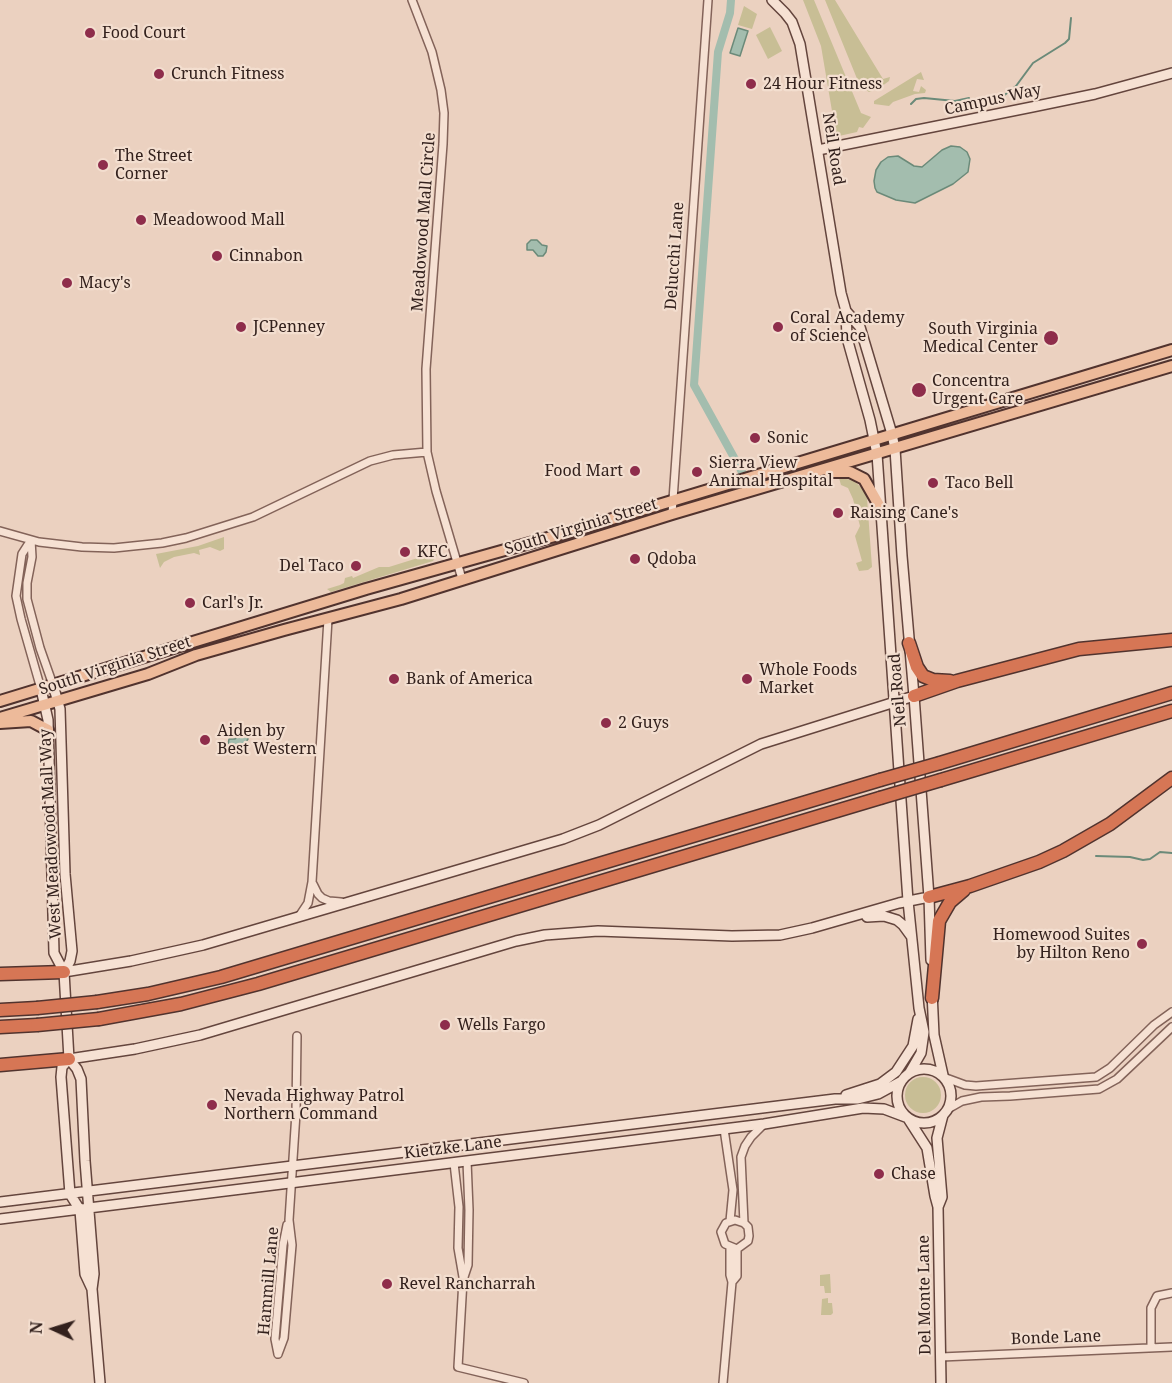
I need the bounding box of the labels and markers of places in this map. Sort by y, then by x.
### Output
place label: Food Court [102,23,186,43]
marker: Food Court [83,26,97,40]
place label: Crunch Fitness [171,64,285,84]
marker: Crunch Fitness [152,67,166,81]
place label: 24 Hour Fitness [763,74,882,94]
marker: 24 Hour Fitness [744,77,758,91]
place label: The Street Corner [115,146,192,184]
marker: The Street Corner [96,158,110,172]
place label: Meadowood Mall [153,210,285,230]
marker: Meadowood Mall [134,213,148,227]
place label: Cinnabon [229,246,303,266]
marker: Cinnabon [210,249,224,263]
place label: Macy's [79,273,131,293]
marker: Macy's [60,276,74,290]
place label: Coral Academy of Science [790,308,904,346]
place label: JCPenney [253,317,325,337]
place label: South Virginia Medical Center [923,319,1038,357]
marker: JCPenney [234,320,248,334]
marker: Coral Academy of Science [771,320,785,334]
marker: South Virginia Medical Center [1042,329,1060,347]
place label: Concentra Urgent Care [932,371,1023,409]
marker: Concentra Urgent Care [910,381,928,399]
place label: Sonic [767,428,808,448]
marker: Sonic [748,431,762,445]
place label: Sierra View Animal Hospital [709,453,833,491]
place label: Food Mart [545,461,623,481]
marker: Food Mart [628,464,642,478]
marker: Sierra View Animal Hospital [690,465,704,479]
place label: Taco Bell [945,473,1014,493]
marker: Taco Bell [926,476,940,490]
place label: Raising Cane's [850,503,958,523]
marker: Raising Cane's [831,506,845,520]
place label: KFC [417,542,447,562]
marker: KFC [398,545,412,559]
place label: Qdoba [647,549,697,569]
marker: Qdoba [628,552,642,566]
place label: Del Taco [279,556,344,576]
marker: Del Taco [349,559,363,573]
place label: Carl's Jr. [202,593,263,613]
marker: Carl's Jr. [183,596,197,610]
place label: Whole Foods Market [759,660,857,698]
place label: Bank of America [406,669,533,689]
marker: Bank of America [387,672,401,686]
marker: Whole Foods Market [740,672,754,686]
place label: 2 Guys [618,713,669,733]
marker: 2 Guys [599,716,613,730]
place label: Aiden by Best Western [217,721,317,759]
marker: Aiden by Best Western [198,733,212,747]
place label: Homewood Suites by Hilton Reno [993,925,1130,963]
marker: Homewood Suites by Hilton Reno [1135,937,1149,951]
place label: Wells Fargo [457,1015,546,1035]
marker: Wells Fargo [438,1018,452,1032]
place label: Nevada Highway Patrol Northern Command [224,1086,404,1124]
marker: Nevada Highway Patrol Northern Command [205,1098,219,1112]
place label: Chase [891,1164,936,1184]
marker: Chase [872,1167,886,1181]
place label: Revel Rancharrah [399,1274,536,1294]
marker: Revel Rancharrah [380,1277,394,1291]

